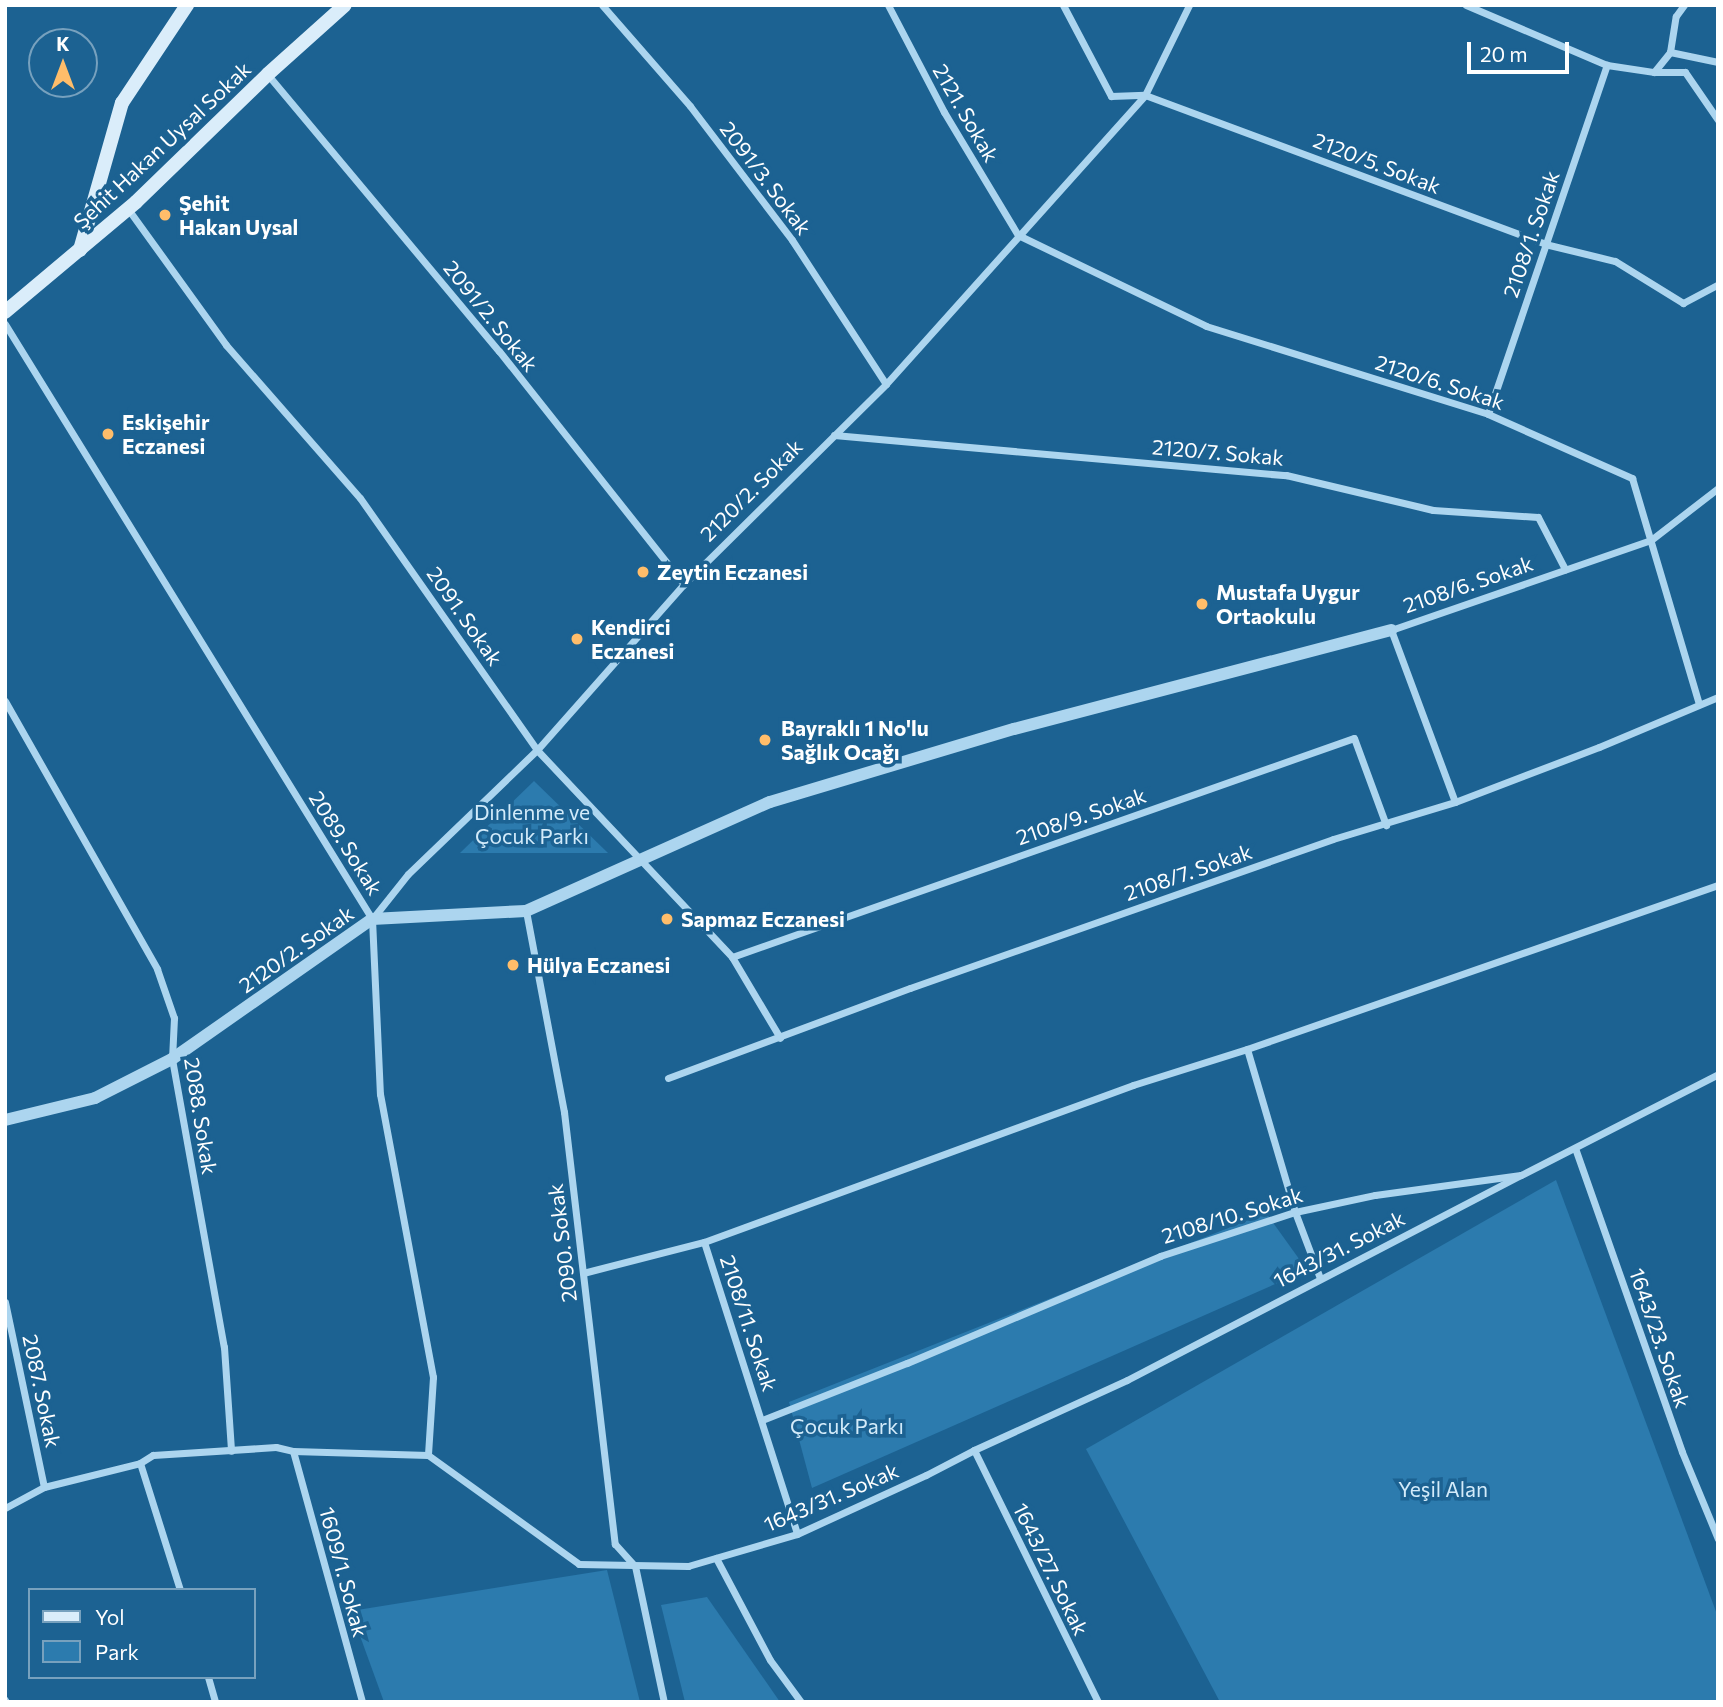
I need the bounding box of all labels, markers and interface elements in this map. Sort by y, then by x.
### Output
north arrow [28,28,98,98]
scale bar [1471,28,1572,72]
text: K [56,32,70,55]
text: 20 m [1480,41,1528,66]
street label: Şehit Hakan Uysal Sokak [68,56,256,234]
street label: 2121. Sokak [928,60,1004,166]
street label: 2091/3. Sokak [715,116,817,240]
street label: 2120/5. Sokak [1310,127,1444,199]
street label: 2108/1. Sokak [1498,167,1564,301]
place label: Şehit Hakan Uysal [179,190,298,240]
marker: Şehit Hakan Uysal [157,207,173,223]
street label: 2091/2. Sokak [439,255,543,377]
street label: 2120/6. Sokak [1372,349,1508,415]
place label: Eskişehir Eczanesi [122,409,210,459]
marker: Eskişehir Eczanesi [100,426,116,442]
street label: 2120/2. Sokak [695,434,807,546]
street label: 2120/7. Sokak [1151,434,1285,470]
street label: 2108/6. Sokak [1400,550,1536,618]
place label: Zeytin Eczanesi [657,559,808,585]
street label: 2091. Sokak [422,562,508,670]
marker: Zeytin Eczanesi [635,564,651,580]
place label: Mustafa Uygur Ortaokulu [1216,579,1360,629]
marker: Mustafa Uygur Ortaokulu [1194,596,1210,612]
place label: Kendirci Eczanesi [591,614,674,664]
marker: Kendirci Eczanesi [569,631,585,647]
place label: Bayraklı 1 No'lu Sağlık Ocağı [781,715,929,765]
marker: Bayraklı 1 No'lu Sağlık Ocağı [755,730,775,750]
street label: 2108/9. Sokak [1013,782,1149,850]
street label: 2089. Sokak [304,786,388,900]
park label: Dinlenme ve Çocuk Parkı [474,799,590,849]
street label: 2108/7. Sokak [1121,838,1255,906]
street label: 2120/2. Sokak [234,900,358,998]
place label: Sapmaz Eczanesi [681,906,845,932]
marker: Sapmaz Eczanesi [659,911,675,927]
place label: Hülya Eczanesi [527,952,670,978]
marker: Hülya Eczanesi [505,957,521,973]
street label: 2088. Sokak [179,1056,223,1176]
street label: 2090. Sokak [542,1182,582,1304]
street label: 2108/10. Sokak [1159,1182,1305,1248]
street label: 1643/31. Sokak [1269,1205,1409,1293]
street label: 2108/11. Sokak [715,1252,783,1394]
street label: 1643/23. Sokak [1624,1265,1696,1411]
street label: 2087. Sokak [18,1332,66,1450]
park label: Çocuk Parkı [790,1413,904,1439]
street label: 1643/31. Sokak [760,1457,902,1537]
park label: Yeşil Alan [1398,1476,1488,1502]
street label: 1643/27. Sokak [1008,1499,1094,1639]
street label: 1609/1. Sokak [315,1504,373,1640]
legend [28,1588,256,1679]
text: Yol [95,1604,125,1629]
text: Park [95,1639,139,1664]

